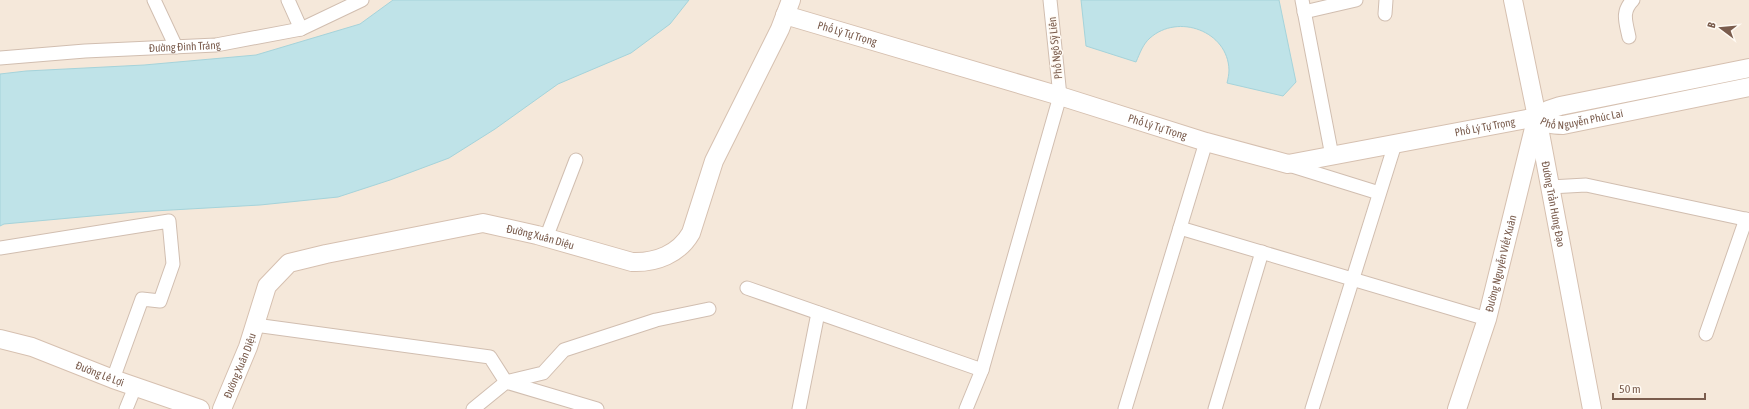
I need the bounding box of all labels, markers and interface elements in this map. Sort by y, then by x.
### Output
north arrow [1701,8,1741,48]
street label: Phố Ngô Sỹ Liên [1046,16,1064,80]
street label: Phố Lý Tự Trọng [816,19,879,48]
text: B [1705,20,1718,29]
street label: Đường Đinh Tráng [149,38,222,54]
street label: Phố Nguyễn Phúc Lai [1538,107,1624,131]
street label: Phố Lý Tự Trọng [1127,112,1189,142]
street label: Phố Lý Tự Trọng [1454,115,1516,138]
street label: Đường Trần Hưng Đạo [1539,160,1567,248]
street label: Đường Nguyễn Viết Xuân [1483,214,1518,313]
street label: Đường Xuân Diệu [505,222,576,251]
street label: Đường Xuân Diệu [221,331,258,400]
street label: Đường Lê Lợi [74,359,126,389]
scale bar [1613,375,1705,401]
text: 50 m [1619,382,1641,396]

